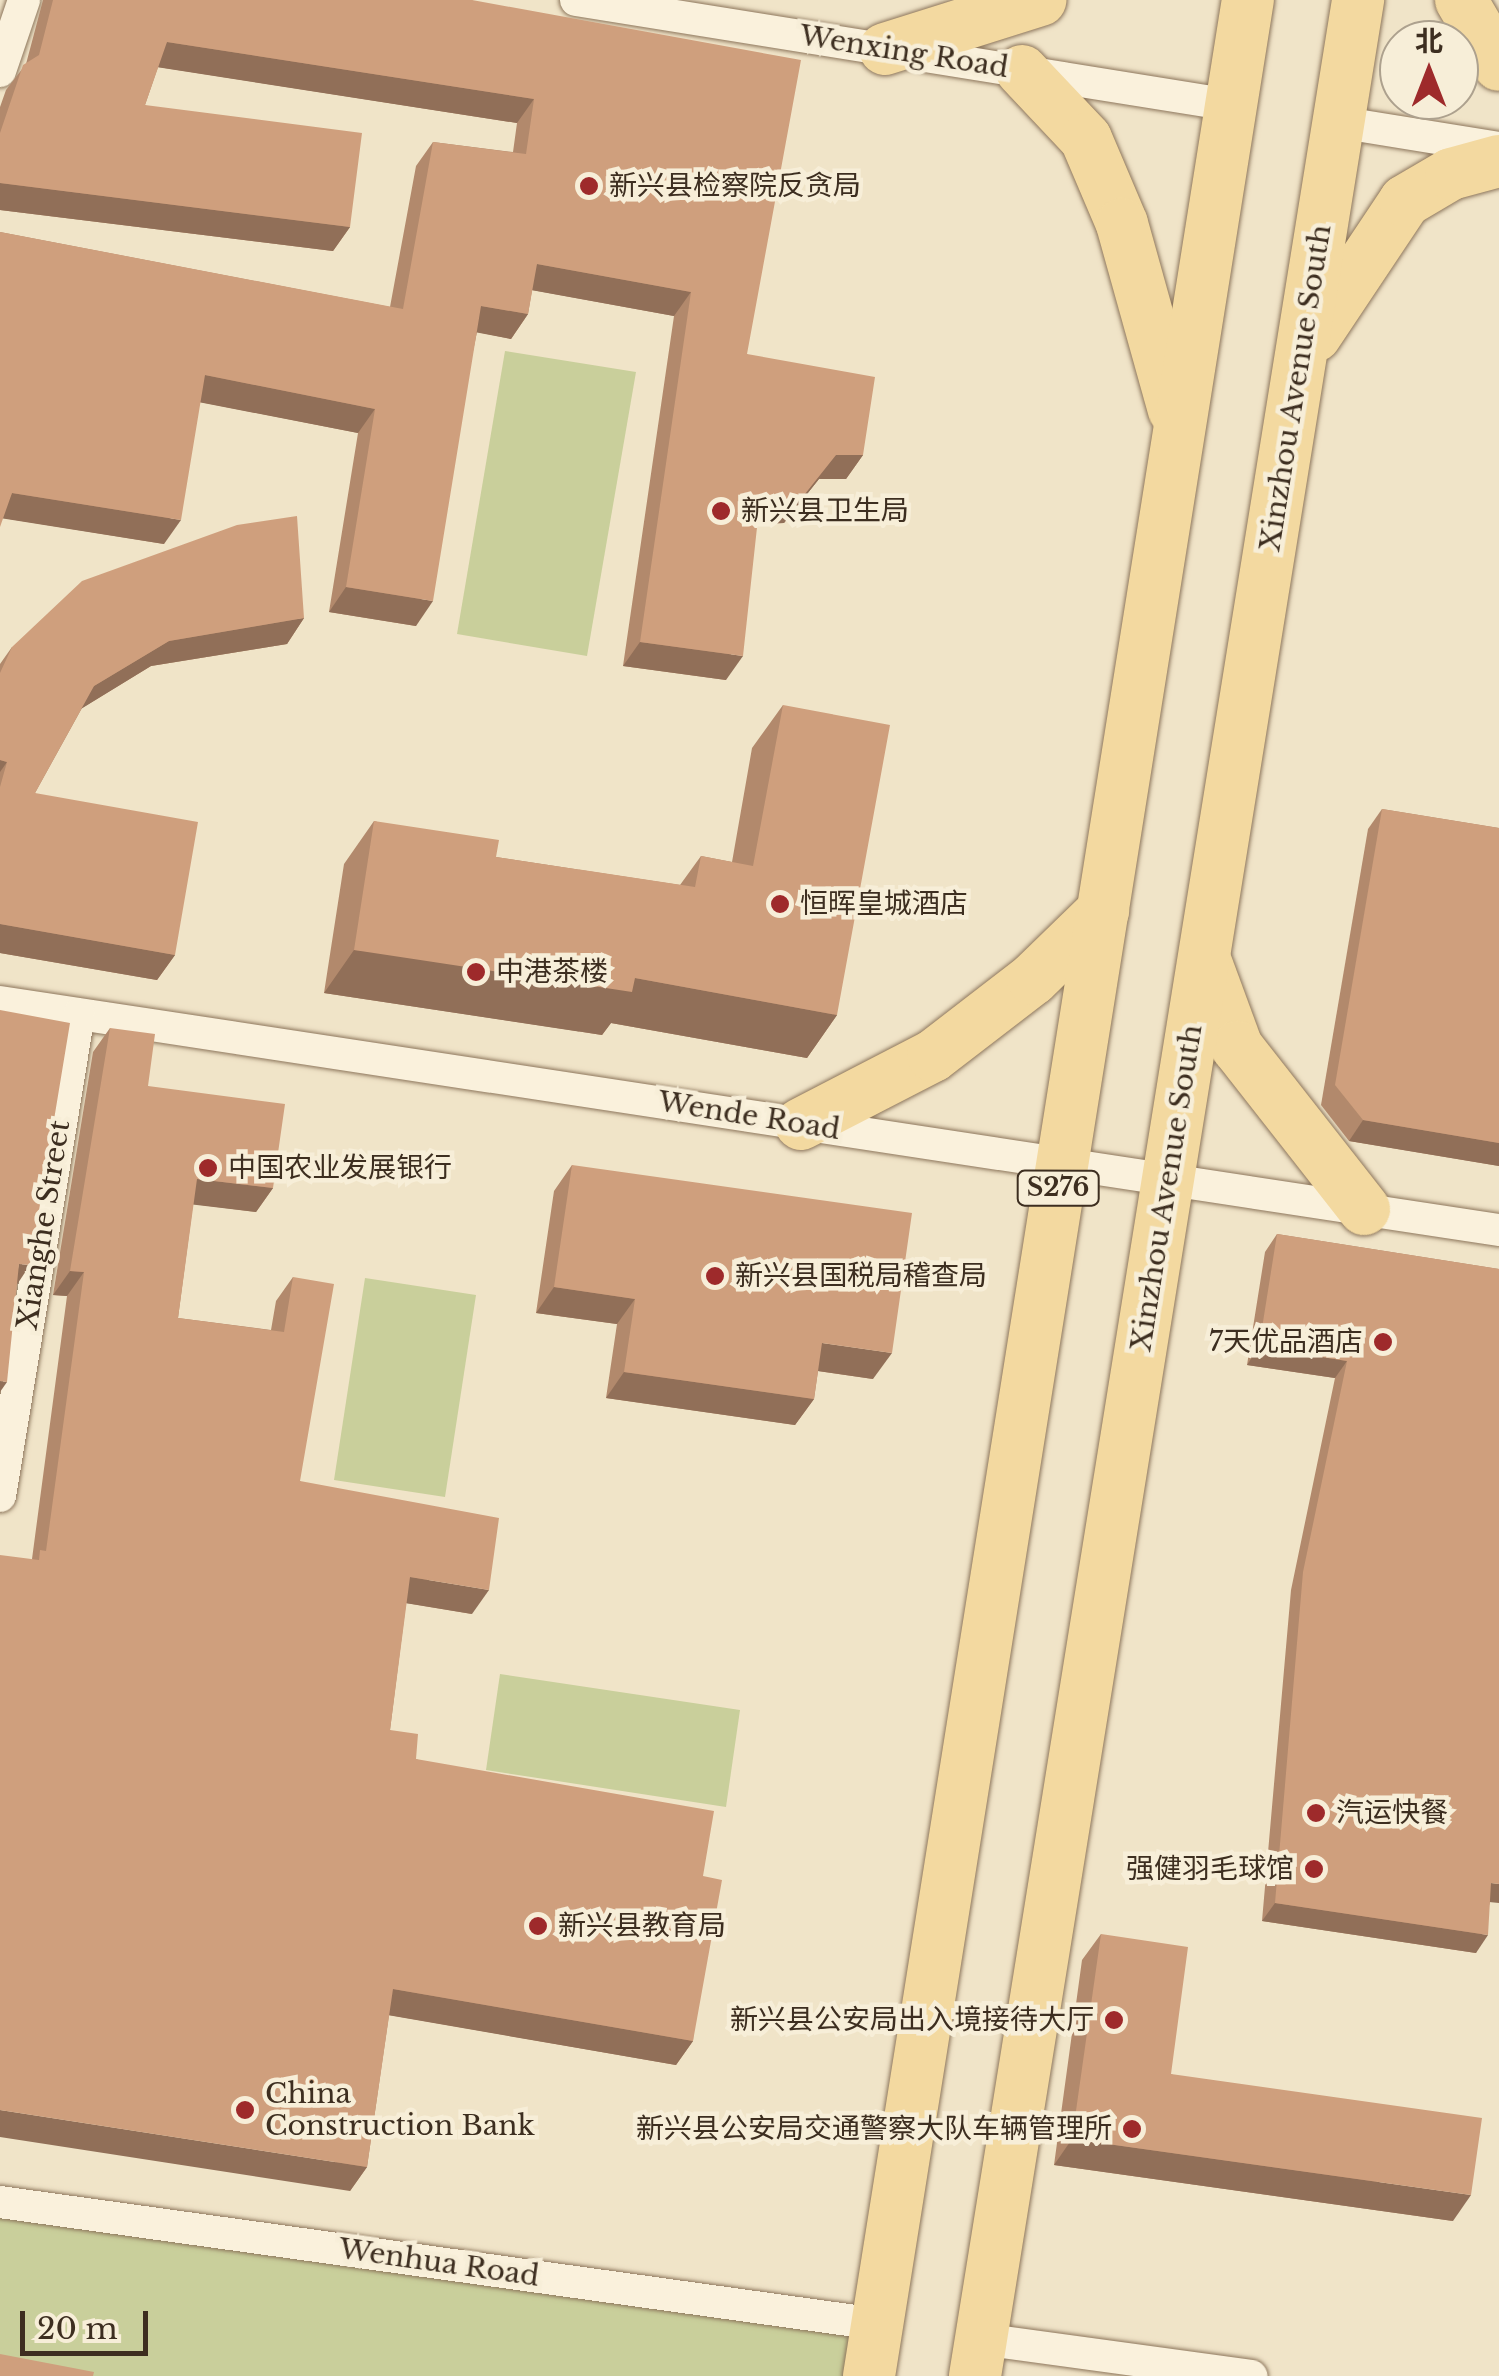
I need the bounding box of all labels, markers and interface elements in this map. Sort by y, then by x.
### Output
street label: Wenxing Road [797,19,1011,85]
north arrow [1379,20,1479,120]
text: 北 [1415,24,1443,59]
place label: 新兴县检察院反贪局 [609,169,861,203]
marker: 新兴县检察院反贪局 [578,175,600,197]
street label: Xinzhou Avenue South [1253,222,1339,554]
place label: 新兴县卫生局 [741,494,909,528]
marker: 新兴县卫生局 [710,500,732,522]
place label: 恒晖皇城酒店 [800,887,968,921]
marker: 恒晖皇城酒店 [769,893,791,915]
place label: 中港茶楼 [496,955,608,989]
marker: 中港茶楼 [465,961,487,983]
street label: Xinzhou Avenue South [1124,1022,1210,1354]
street label: Wende Road [656,1085,842,1147]
street label: Xianghe Street [11,1118,77,1332]
place label: 中国农业发展银行 [228,1151,452,1185]
marker: 中国农业发展银行 [197,1157,219,1179]
road number: S276 [1016,1168,1100,1208]
place label: 新兴县国税局稽查局 [735,1259,987,1293]
marker: 新兴县国税局稽查局 [704,1265,726,1287]
place label: 7天优品酒店 [1209,1325,1363,1359]
marker: 7天优品酒店 [1372,1331,1394,1353]
place label: 汽运快餐 [1336,1796,1448,1830]
marker: 汽运快餐 [1305,1802,1327,1824]
place label: 强健羽毛球馆 [1126,1852,1294,1886]
marker: 强健羽毛球馆 [1303,1858,1325,1880]
place label: 新兴县教育局 [558,1909,726,1943]
marker: 新兴县教育局 [527,1915,549,1937]
place label: 新兴县公安局出入境接待大厅 [730,2003,1094,2037]
marker: 新兴县公安局出入境接待大厅 [1103,2009,1125,2031]
place label: China Construction Bank [265,2077,535,2143]
marker: China Construction Bank [234,2099,256,2121]
place label: 新兴县公安局交通警察大队车辆管理所 [636,2112,1112,2146]
marker: 新兴县公安局交通警察大队车辆管理所 [1121,2118,1143,2140]
street label: Wenhua Road [337,2232,541,2294]
scale bar [25,2291,152,2353]
text: 20 m [37,2310,118,2347]

